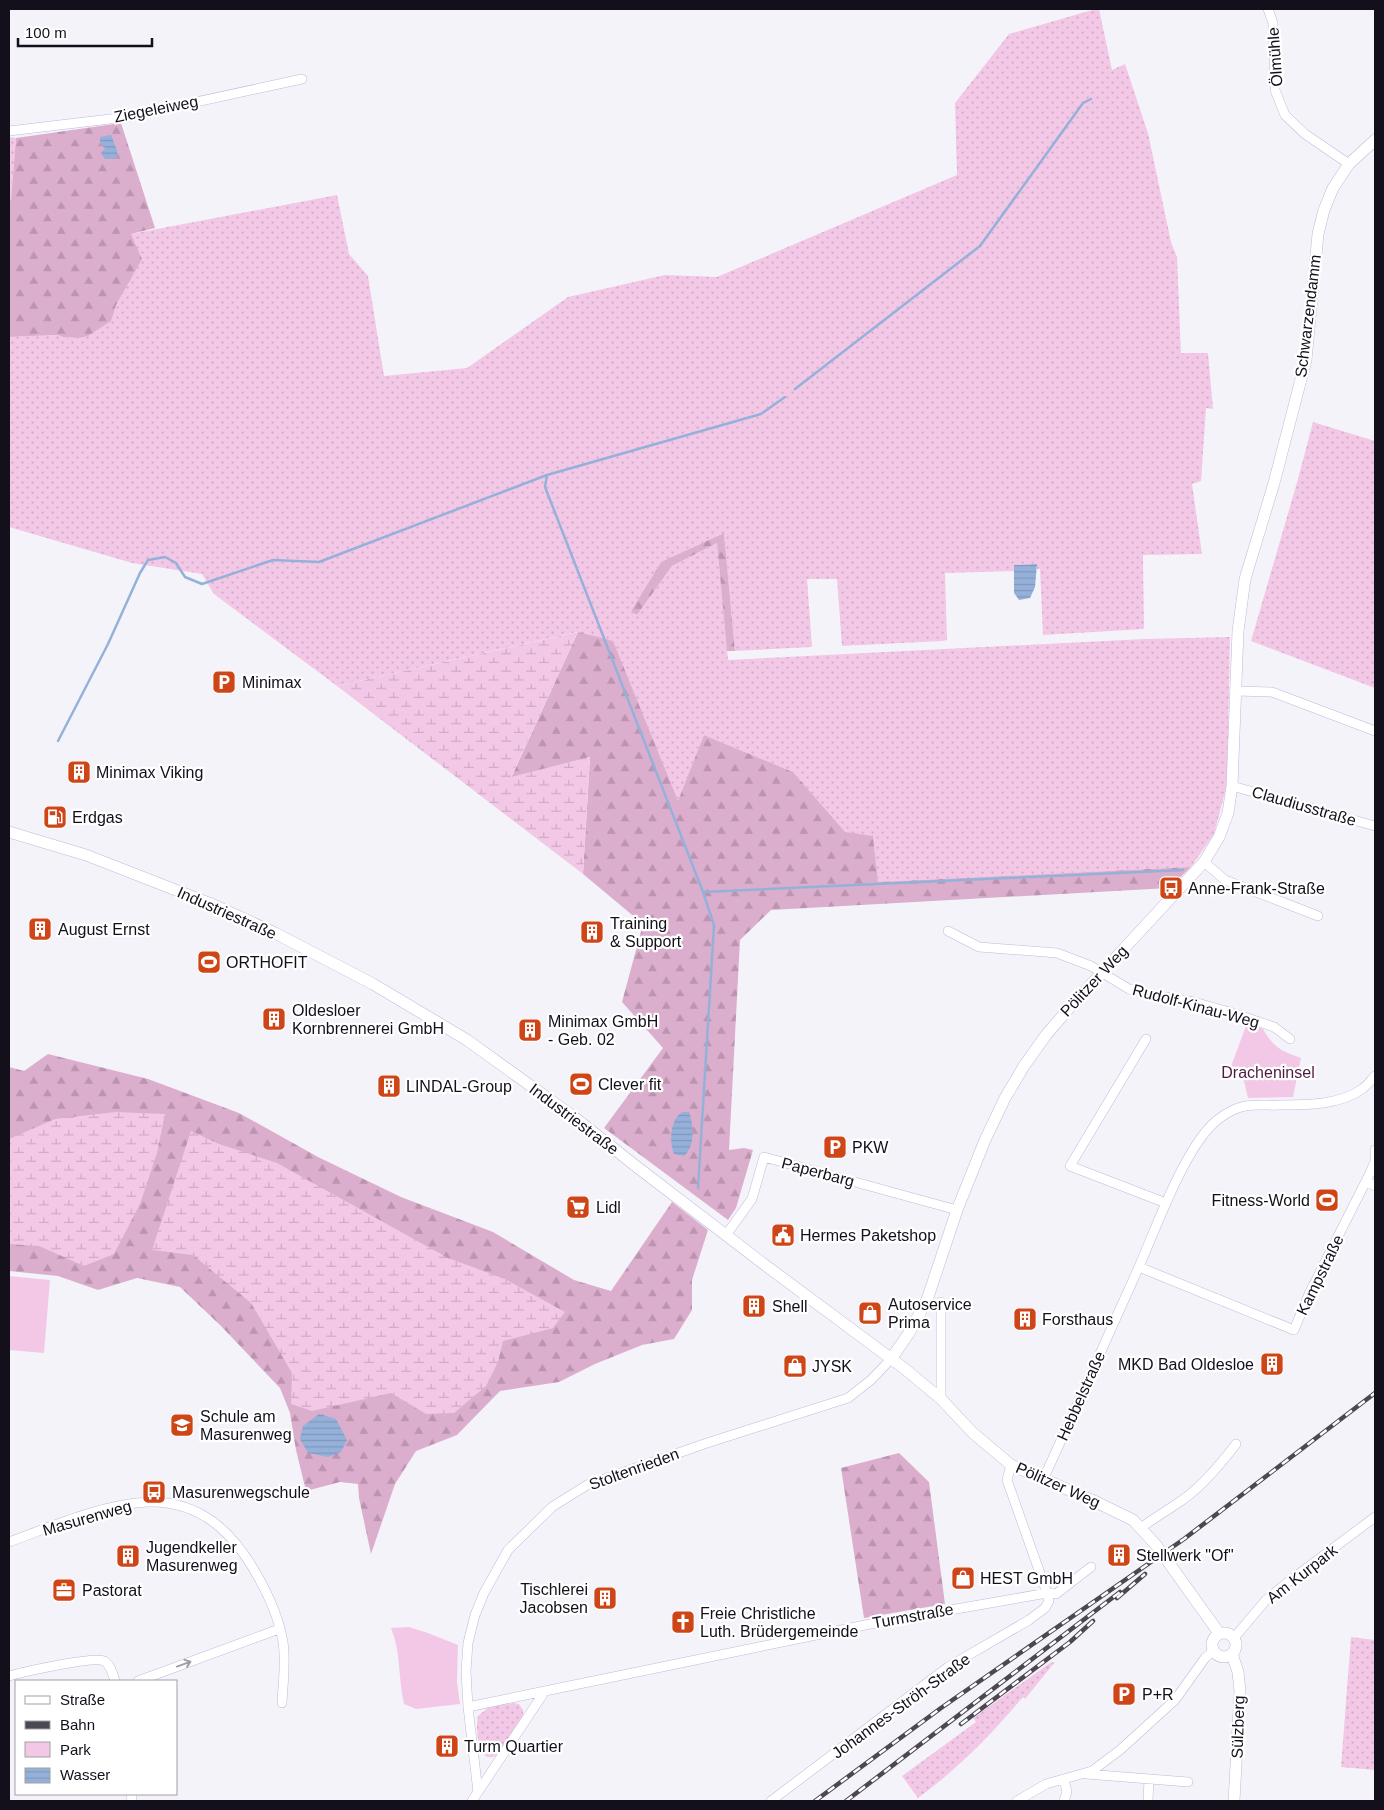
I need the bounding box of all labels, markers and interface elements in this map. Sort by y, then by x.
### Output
scale bar [18,15,151,47]
text: 100 m [25,24,67,41]
street label: Ölmühle [1264,27,1286,87]
street label: Ziegeleiweg [112,93,200,125]
street label: Schwarzendamm [1292,254,1324,378]
parking icon: Minimax [211,669,237,695]
place label: Minimax [242,674,302,691]
building icon: Minimax Viking [66,759,92,785]
place label: Minimax Viking [96,764,203,781]
street label: Claudiusstraße [1250,783,1358,829]
fuel station icon: Erdgas [42,804,68,830]
place label: Erdgas [72,809,123,826]
bus stop icon: Anne-Frank-Straße [1158,875,1184,901]
place label: Anne-Frank-Straße [1188,880,1325,897]
street label: Industriestraße [175,884,279,943]
place label: Training & Support [610,915,682,950]
building icon: August Ernst [27,916,53,942]
building icon: Training & Support [579,919,605,945]
place label: August Ernst [58,921,150,938]
street label: Pölitzer Weg [1057,942,1131,1020]
sports icon: ORTHOFIT [196,949,222,975]
place label: ORTHOFIT [226,954,308,971]
street label: Rudolf-Kinau-Weg [1131,981,1261,1031]
place label: Oldesloer Kornbrennerei GmbH [292,1002,444,1037]
building icon: Oldesloer Kornbrennerei GmbH [261,1006,287,1032]
place label: Minimax GmbH - Geb. 02 [548,1013,658,1048]
building icon: Minimax GmbH - Geb. 02 [517,1017,543,1043]
park label: Dracheninsel [1221,1064,1315,1081]
sports icon: Clever fit [568,1071,594,1097]
building icon: LINDAL-Group [376,1073,402,1099]
place label: Clever fit [598,1076,662,1093]
place label: LINDAL-Group [406,1078,512,1095]
street label: Industriestraße [526,1080,622,1158]
parking icon: PKW [822,1134,848,1160]
place label: PKW [852,1139,889,1156]
street label: Paperbarg [780,1154,856,1190]
sports icon: Fitness-World [1314,1187,1340,1213]
place label: Fitness-World [1212,1192,1310,1209]
supermarket icon: Lidl [565,1194,591,1220]
place label: Lidl [596,1199,621,1216]
public building icon: Hermes Paketshop [770,1222,796,1248]
place label: Hermes Paketshop [800,1227,936,1244]
street label: Kampstraße [1293,1232,1347,1318]
building icon: Shell [741,1293,767,1319]
place label: Autoservice Prima [888,1296,972,1331]
place label: Shell [772,1298,808,1315]
shop icon: Autoservice Prima [857,1300,883,1326]
building icon: Forsthaus [1012,1306,1038,1332]
place label: Forsthaus [1042,1311,1113,1328]
street label: Hebbelstraße [1054,1349,1108,1443]
building icon: MKD Bad Oldesloe [1259,1351,1285,1377]
shop icon: JYSK [782,1353,808,1379]
place label: MKD Bad Oldesloe [1118,1356,1254,1373]
place label: JYSK [812,1358,852,1375]
place label: Schule am Masurenweg [200,1408,292,1443]
school or university icon: Schule am Masurenweg [169,1412,195,1438]
street label: Stoltenrieden [587,1445,681,1493]
street label: Pölitzer Weg [1013,1459,1103,1511]
bus stop icon: Masurenwegschule [141,1479,167,1505]
place label: Masurenwegschule [172,1484,310,1501]
street label: Masurenweg [41,1497,133,1539]
place label: Jugendkeller Masurenweg [146,1539,238,1574]
street label: Am Kurpark [1263,1541,1341,1607]
building icon: Stellwerk "Of" [1106,1542,1132,1568]
building icon: Jugendkeller Masurenweg [115,1543,141,1569]
place label: Stellwerk "Of" [1136,1547,1234,1564]
shop icon: HEST GmbH [950,1565,976,1591]
place label: HEST GmbH [980,1570,1073,1587]
office icon: Pastorat [51,1577,77,1603]
place label: Tischlerei Jacobsen [520,1581,588,1616]
place label: Pastorat [82,1582,142,1599]
building icon: Tischlerei Jacobsen [592,1585,618,1611]
street label: Turmstraße [871,1600,955,1631]
place label: Freie Christliche Luth. Brüdergemeinde [700,1605,858,1640]
church icon: Freie Christliche Luth. Brüdergemeinde [670,1609,696,1635]
street label: Johannes-Ströh-Straße [829,1650,973,1762]
one-way arrow [176,1659,191,1668]
legend [15,1680,178,1795]
parking icon: P+R [1111,1681,1137,1707]
place label: P+R [1142,1686,1174,1703]
text: Straße [60,1691,105,1708]
street label: Sülzberg [1228,1695,1248,1759]
text: Bahn [60,1716,95,1733]
building icon: Turm Quartier [434,1733,460,1759]
place label: Turm Quartier [464,1738,564,1755]
text: Park [60,1741,91,1758]
text: Wasser [60,1766,110,1783]

